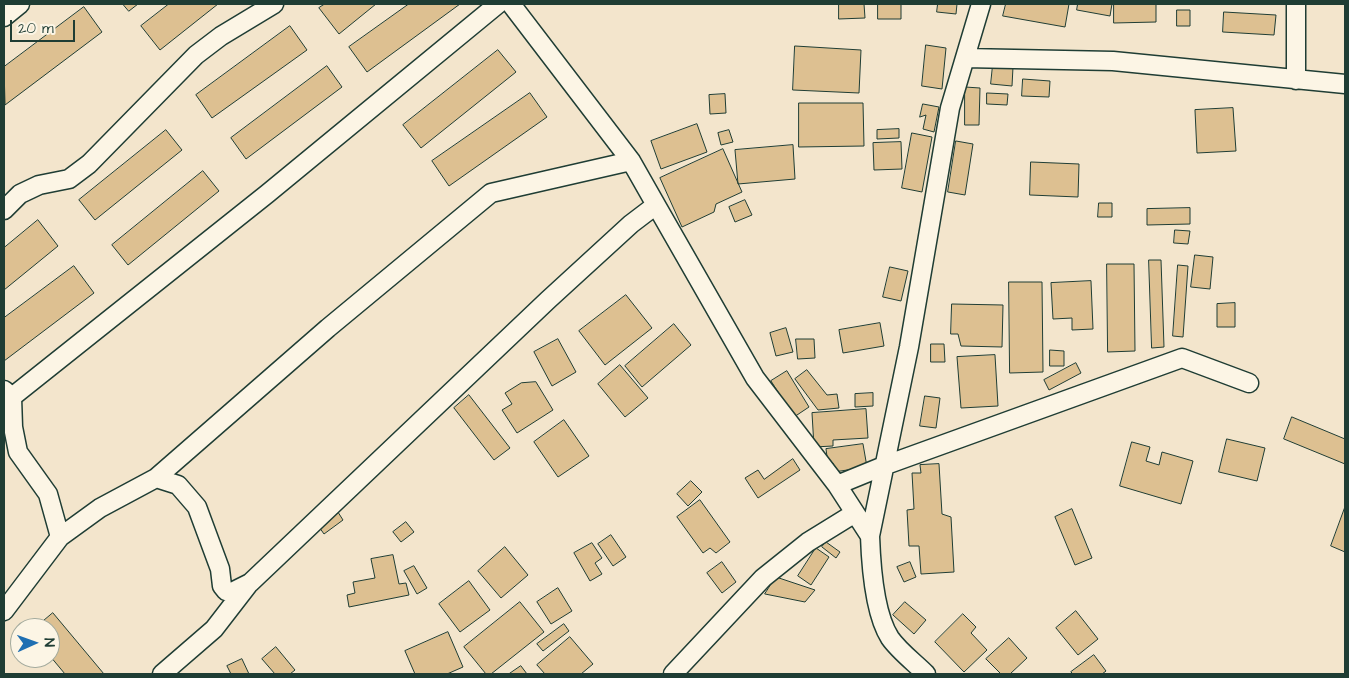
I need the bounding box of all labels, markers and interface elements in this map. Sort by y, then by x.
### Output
scale bar [12,10,78,42]
text: 20 m [18,18,54,39]
north arrow [10,618,60,668]
text: N [39,638,59,647]

